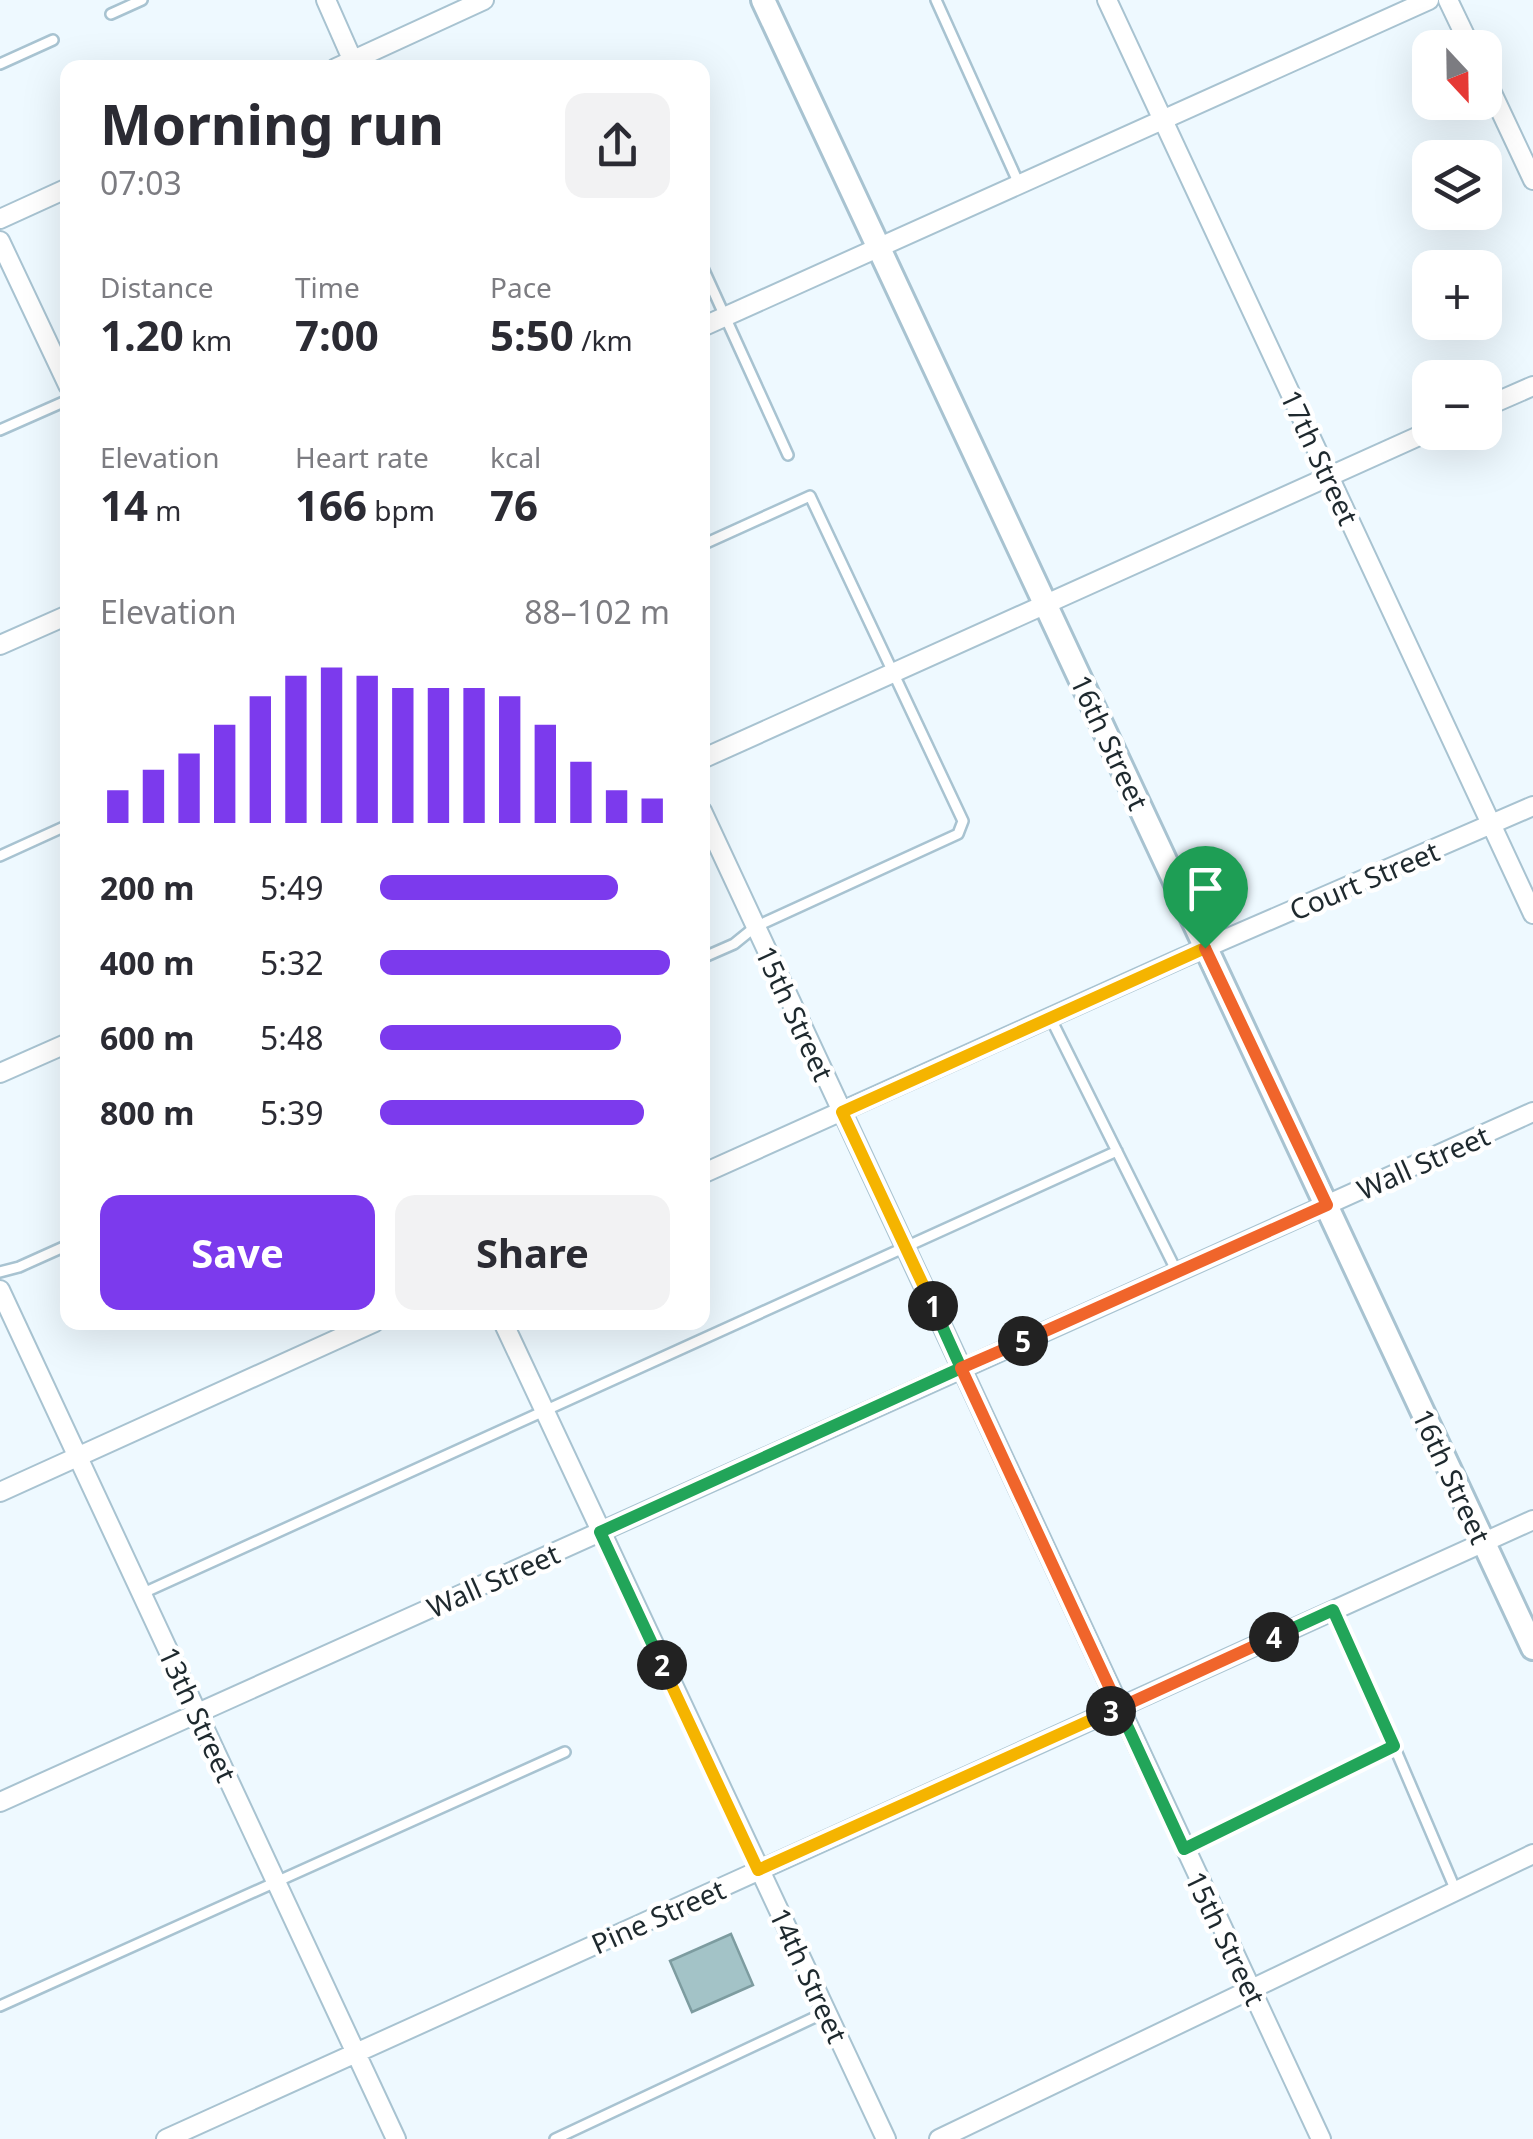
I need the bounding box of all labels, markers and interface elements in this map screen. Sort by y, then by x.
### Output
north arrow [1412,30,1502,120]
map controls [1412,30,1502,450]
text: Morning run [100,86,444,161]
button: share [565,93,670,198]
button: layers [1412,140,1502,230]
text: 07:03 [100,161,182,204]
button: + [1412,250,1502,340]
text: Distance [100,268,213,306]
text: Time [295,268,360,306]
text: Pace [490,268,552,306]
text: 1.20 [100,306,184,363]
text: 7:00 [295,306,379,363]
text: 5:50 [490,306,574,363]
text: km [184,321,232,359]
text: /km [574,321,633,359]
button: − [1412,360,1502,450]
street label: 17th Street [1272,383,1368,531]
text: Elevation [100,438,220,476]
text: Heart rate [295,438,429,476]
text: kcal [490,438,541,476]
text: 14 [100,476,148,533]
text: 166 [295,476,367,533]
text: 76 [490,476,538,533]
text: m [148,491,182,529]
text: bpm [367,491,435,529]
text: Elevation [100,590,237,633]
text: 88–102 m [524,590,670,633]
street label: 16th Street [1062,668,1158,816]
street label: Court Street [1283,831,1445,929]
pin [1163,846,1248,949]
icon: arrive [1178,861,1233,916]
text: 200 m [100,866,194,909]
text: 5:49 [260,866,324,909]
street label: 15th Street [747,939,843,1087]
text: 400 m [100,941,194,984]
text: 5:32 [260,941,324,984]
text: 600 m [100,1016,194,1059]
text: 5:48 [260,1016,324,1059]
text: 800 m [100,1091,194,1134]
text: 5:39 [260,1091,324,1134]
street label: Wall Street [1351,1116,1495,1208]
button: Save [100,1195,375,1310]
button: Share [395,1195,670,1310]
pin: 1 [908,1281,958,1331]
text: 1 [925,1287,941,1325]
pin: 5 [998,1316,1048,1366]
text: 5 [1015,1322,1031,1360]
street label: 16th Street [1404,1402,1500,1550]
street label: Wall Street [421,1534,565,1626]
pin: 4 [1249,1612,1299,1662]
text: 4 [1266,1618,1282,1656]
street label: 13th Street [150,1640,246,1788]
pin: 2 [637,1640,687,1690]
text: 2 [654,1646,670,1684]
pin: 3 [1086,1686,1136,1736]
text: 3 [1103,1692,1119,1730]
street label: 15th Street [1177,1865,1275,2011]
street label: Pine Street [585,1870,731,1962]
street label: 14th Street [761,1901,857,2049]

